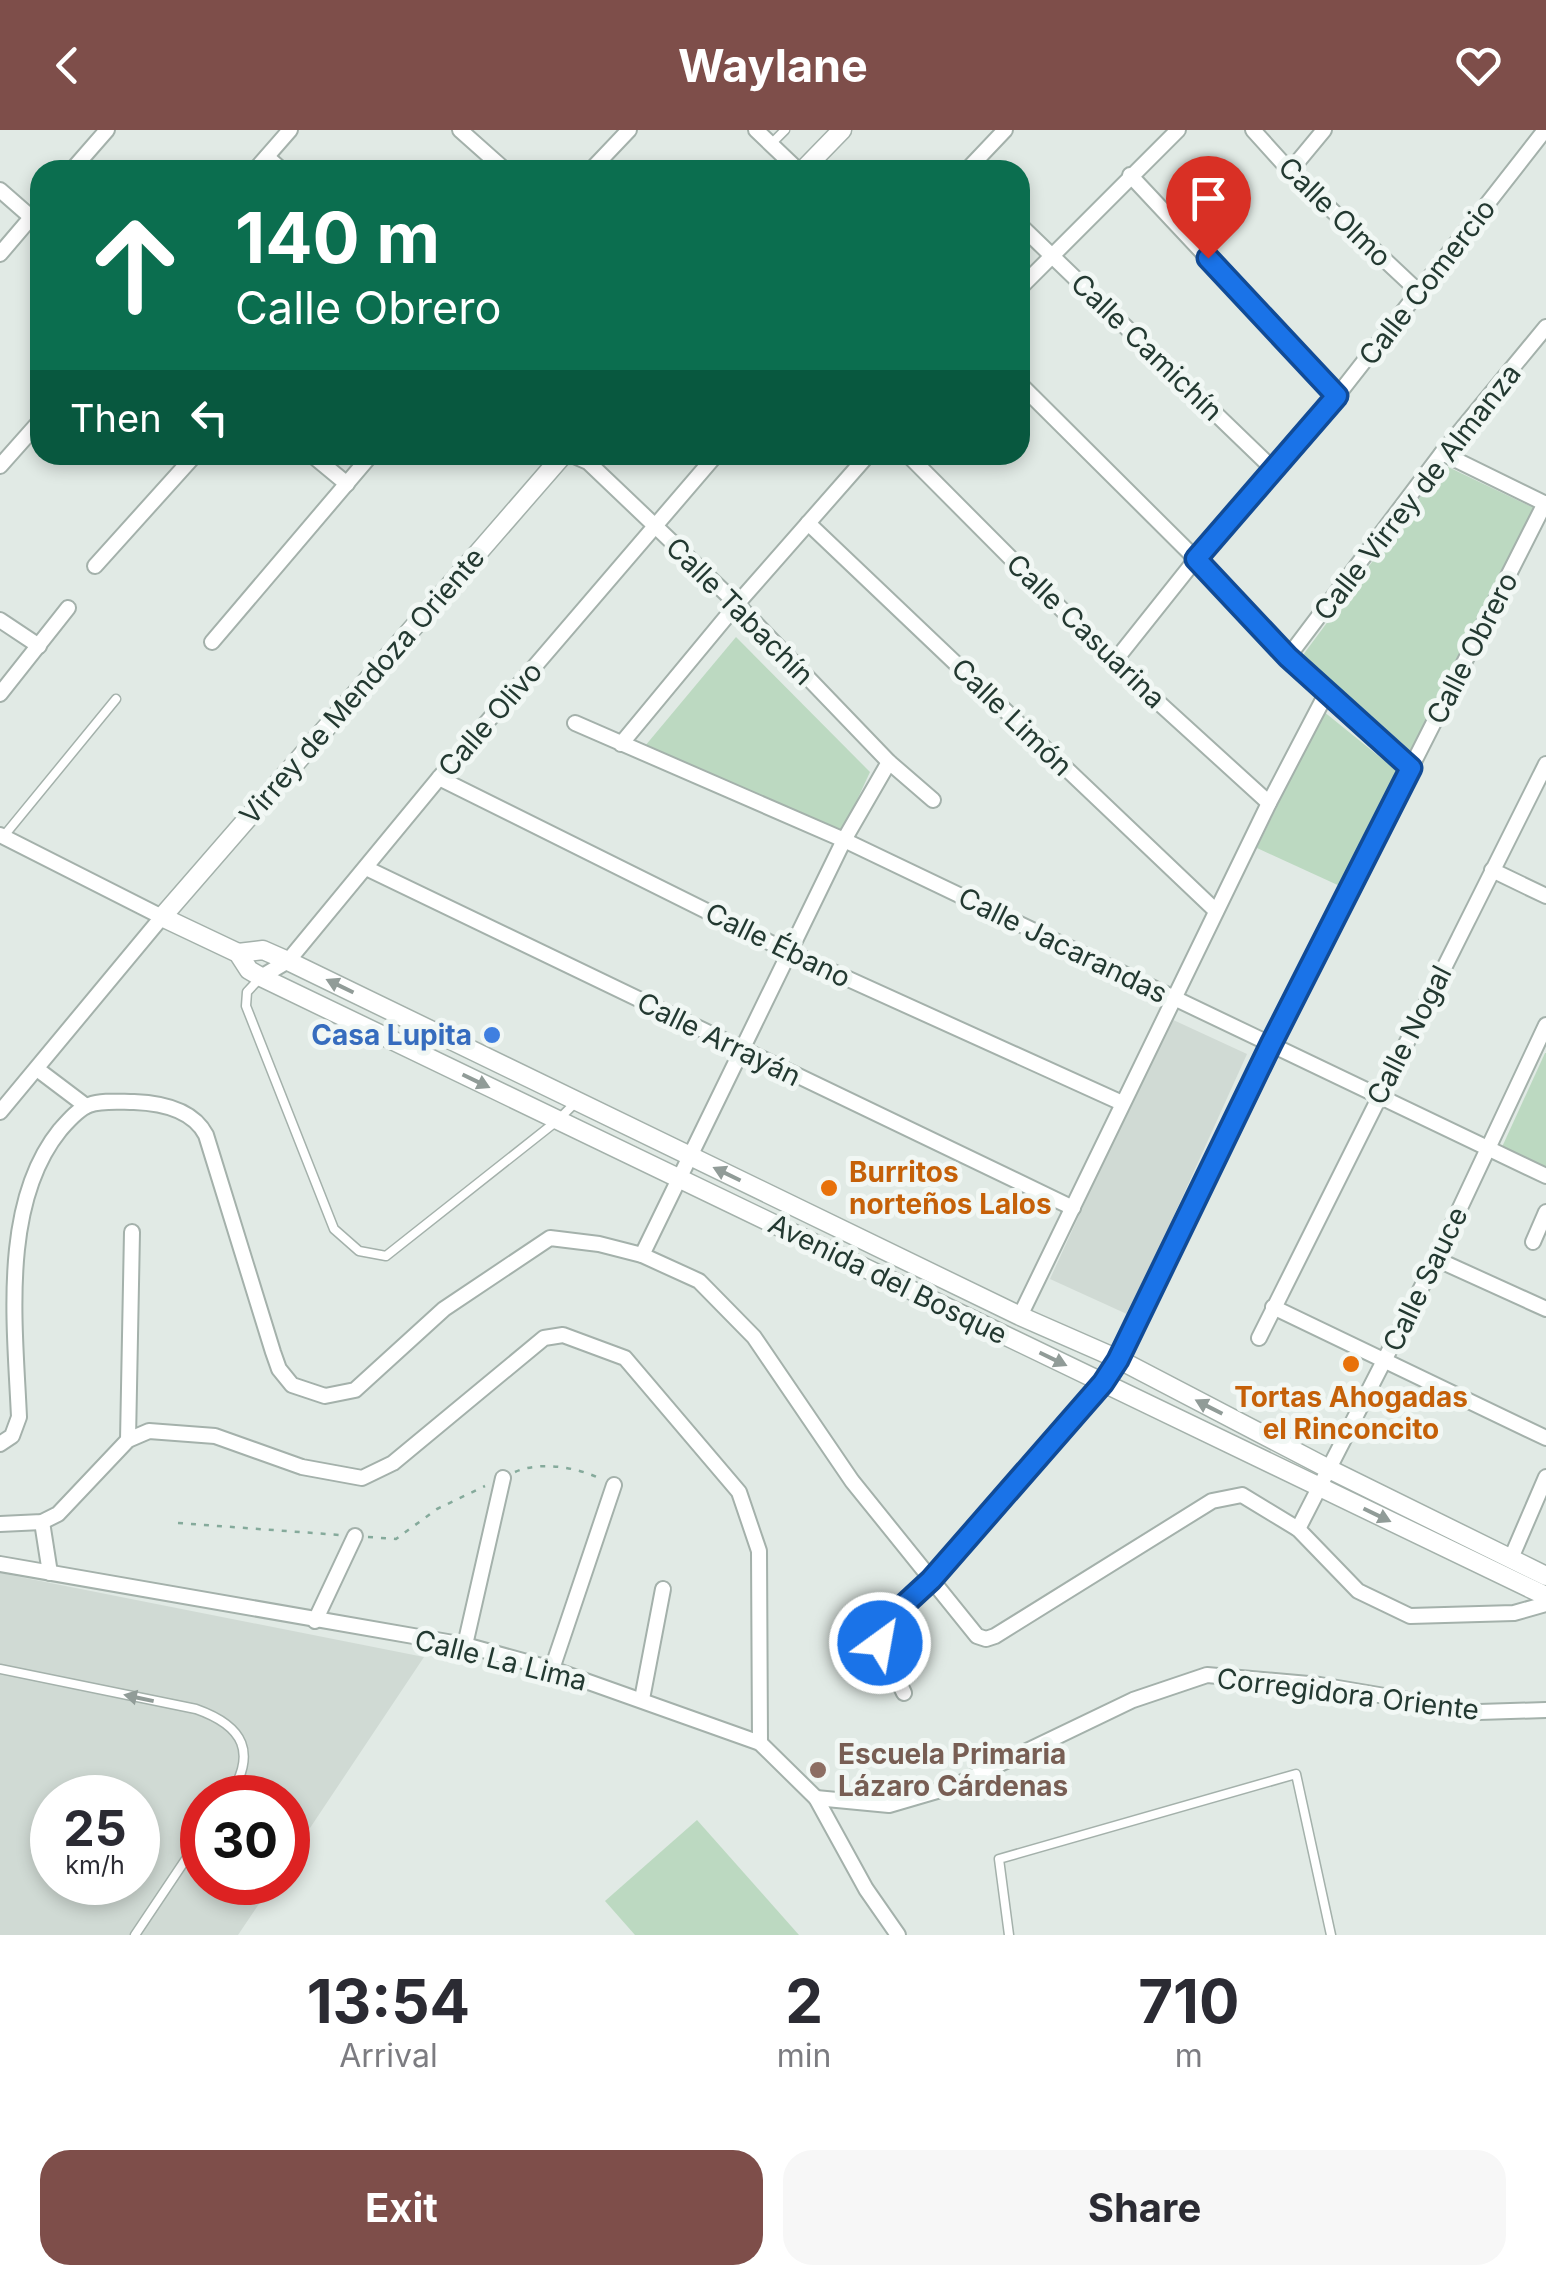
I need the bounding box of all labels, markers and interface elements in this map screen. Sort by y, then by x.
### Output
icon: back [40,38,95,93]
text: Waylane [678,38,868,93]
icon: heart [1451,38,1506,93]
street label: Calle Olmo [1272,150,1398,274]
pin [1166,156,1251,259]
icon: arrive [1181,171,1236,226]
street label: Calle Comercio [1352,192,1502,372]
text: 140 m [235,195,440,280]
icon: ahead [70,200,200,330]
street label: Calle Camichín [1064,266,1230,428]
text: Calle Obrero [235,280,501,335]
street label: Calle Virrey de Almanza [1306,357,1528,627]
icon: left [182,390,237,445]
text: Then [70,395,162,441]
street label: Calle Tabachín [659,530,821,692]
street label: Virrey de Mendoza Oriente [232,541,492,831]
street label: Calle Casuarina [1000,547,1172,715]
street label: Calle Obrero [1419,566,1525,730]
street label: Calle Limón [945,651,1079,783]
street label: Calle Olivo [431,655,549,783]
street label: Calle Jacarandas [953,880,1173,1010]
street label: Calle Ébano [700,894,857,995]
street label: Calle Nogal [1359,960,1459,1110]
one-way arrow [325,978,354,995]
street label: Calle Arrayán [632,985,806,1093]
place label: Casa Lupita [311,1018,472,1052]
marker: Casa Lupita [481,1024,503,1046]
one-way arrow [462,1072,491,1089]
place label: Burritos norteños Lalos [849,1155,1052,1221]
one-way arrow [712,1165,741,1182]
marker: Burritos norteños Lalos [818,1177,840,1199]
street label: Calle Sauce [1375,1201,1475,1357]
street label: Avenida del Bosque [763,1207,1013,1351]
one-way arrow [1038,1350,1067,1367]
marker: Tortas Ahogadas el Rinconcito [1340,1353,1362,1375]
place label: Tortas Ahogadas el Rinconcito [1234,1380,1468,1446]
one-way arrow [1194,1399,1223,1416]
one-way arrow [1362,1507,1391,1524]
position arrow [828,1591,932,1695]
street label: Calle La Lima [411,1622,591,1698]
street label: Corregidora Oriente [1215,1661,1481,1727]
one-way arrow [124,1689,155,1705]
place label: Escuela Primaria Lázaro Cárdenas [838,1737,1068,1803]
marker: Escuela Primaria Lázaro Cárdenas [807,1759,829,1781]
speed limit sign: 30 [180,1775,310,1905]
text: 25 [63,1798,127,1858]
text: km/h [65,1850,125,1880]
text: 13:54 [307,1965,470,2037]
text: 2 [785,1965,823,2037]
text: 710 [1138,1965,1239,2037]
text: Arrival [339,2036,438,2075]
text: min [777,2036,832,2075]
text: m [1175,2036,1203,2075]
button: Exit [40,2150,763,2265]
button: Share [783,2150,1506,2265]

